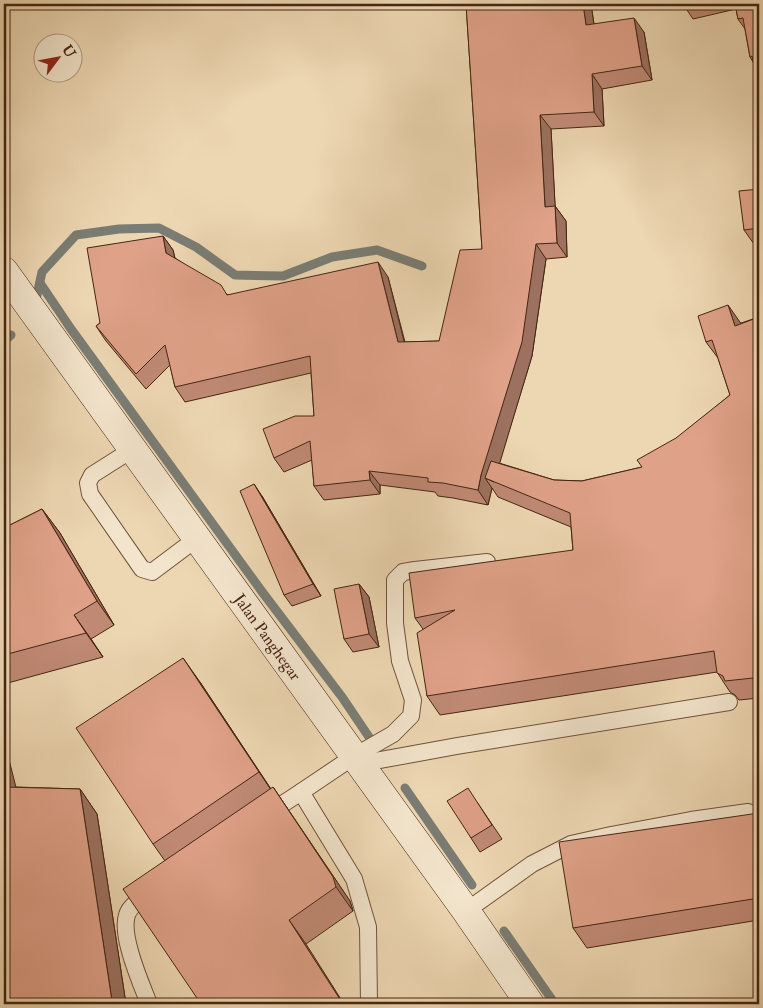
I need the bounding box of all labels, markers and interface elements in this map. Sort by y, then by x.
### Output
north arrow [32,32,82,82]
text: U [58,42,79,61]
street label: Jalan Panghegar [228,589,305,685]

